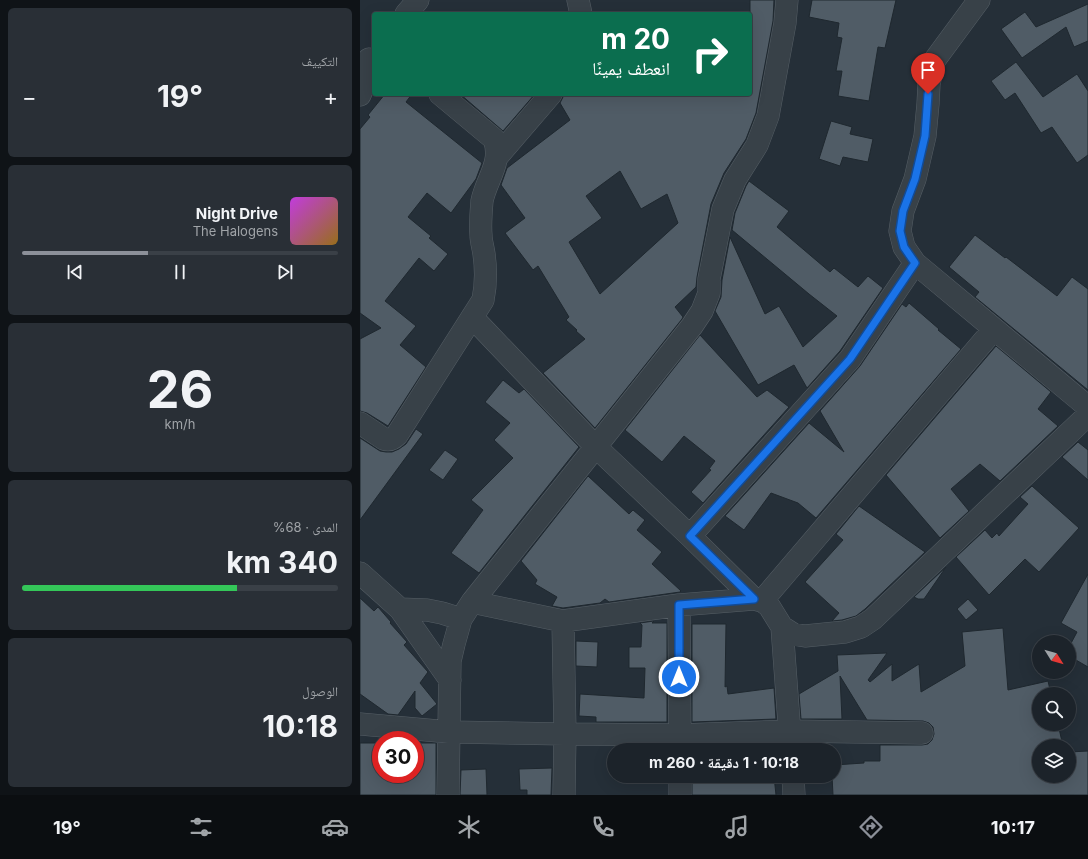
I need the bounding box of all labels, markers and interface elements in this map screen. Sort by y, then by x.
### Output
text: 20 m [601,22,670,56]
icon: right [684,28,736,80]
text: التكييف [302,53,338,69]
pin [911,53,945,94]
text: انعطف يمينًا [592,58,670,79]
icon: arrive [917,59,939,81]
text: 19° [157,78,203,114]
text: − [22,84,37,110]
text: + [323,84,338,110]
text: Night Drive [196,204,278,223]
text: The Halogens [193,223,278,239]
icon: previous [64,261,86,283]
icon: pause [169,261,191,283]
icon: next [274,261,296,283]
text: 26 [147,358,213,421]
text: km/h [165,416,195,432]
text: المدى · 68% [273,519,338,535]
text: 340 km [226,544,338,580]
north arrow [1032,635,1076,679]
map controls [1032,635,1076,783]
position arrow [658,656,700,698]
text: الوصول [302,683,338,699]
button: search [1032,687,1076,731]
text: 10:18 [262,708,338,744]
speed limit sign: 30 [372,731,424,783]
button: layers [1032,739,1076,783]
text: 10:18 · 1 دقيقة · 260 m [649,753,799,772]
icon: filters [187,813,215,841]
icon: car [321,813,349,841]
icon: climate [455,813,483,841]
icon: phone [589,813,617,841]
icon: music [723,813,751,841]
icon: directions [857,813,885,841]
text: 19° [53,817,81,838]
text: 10:17 [991,817,1035,838]

